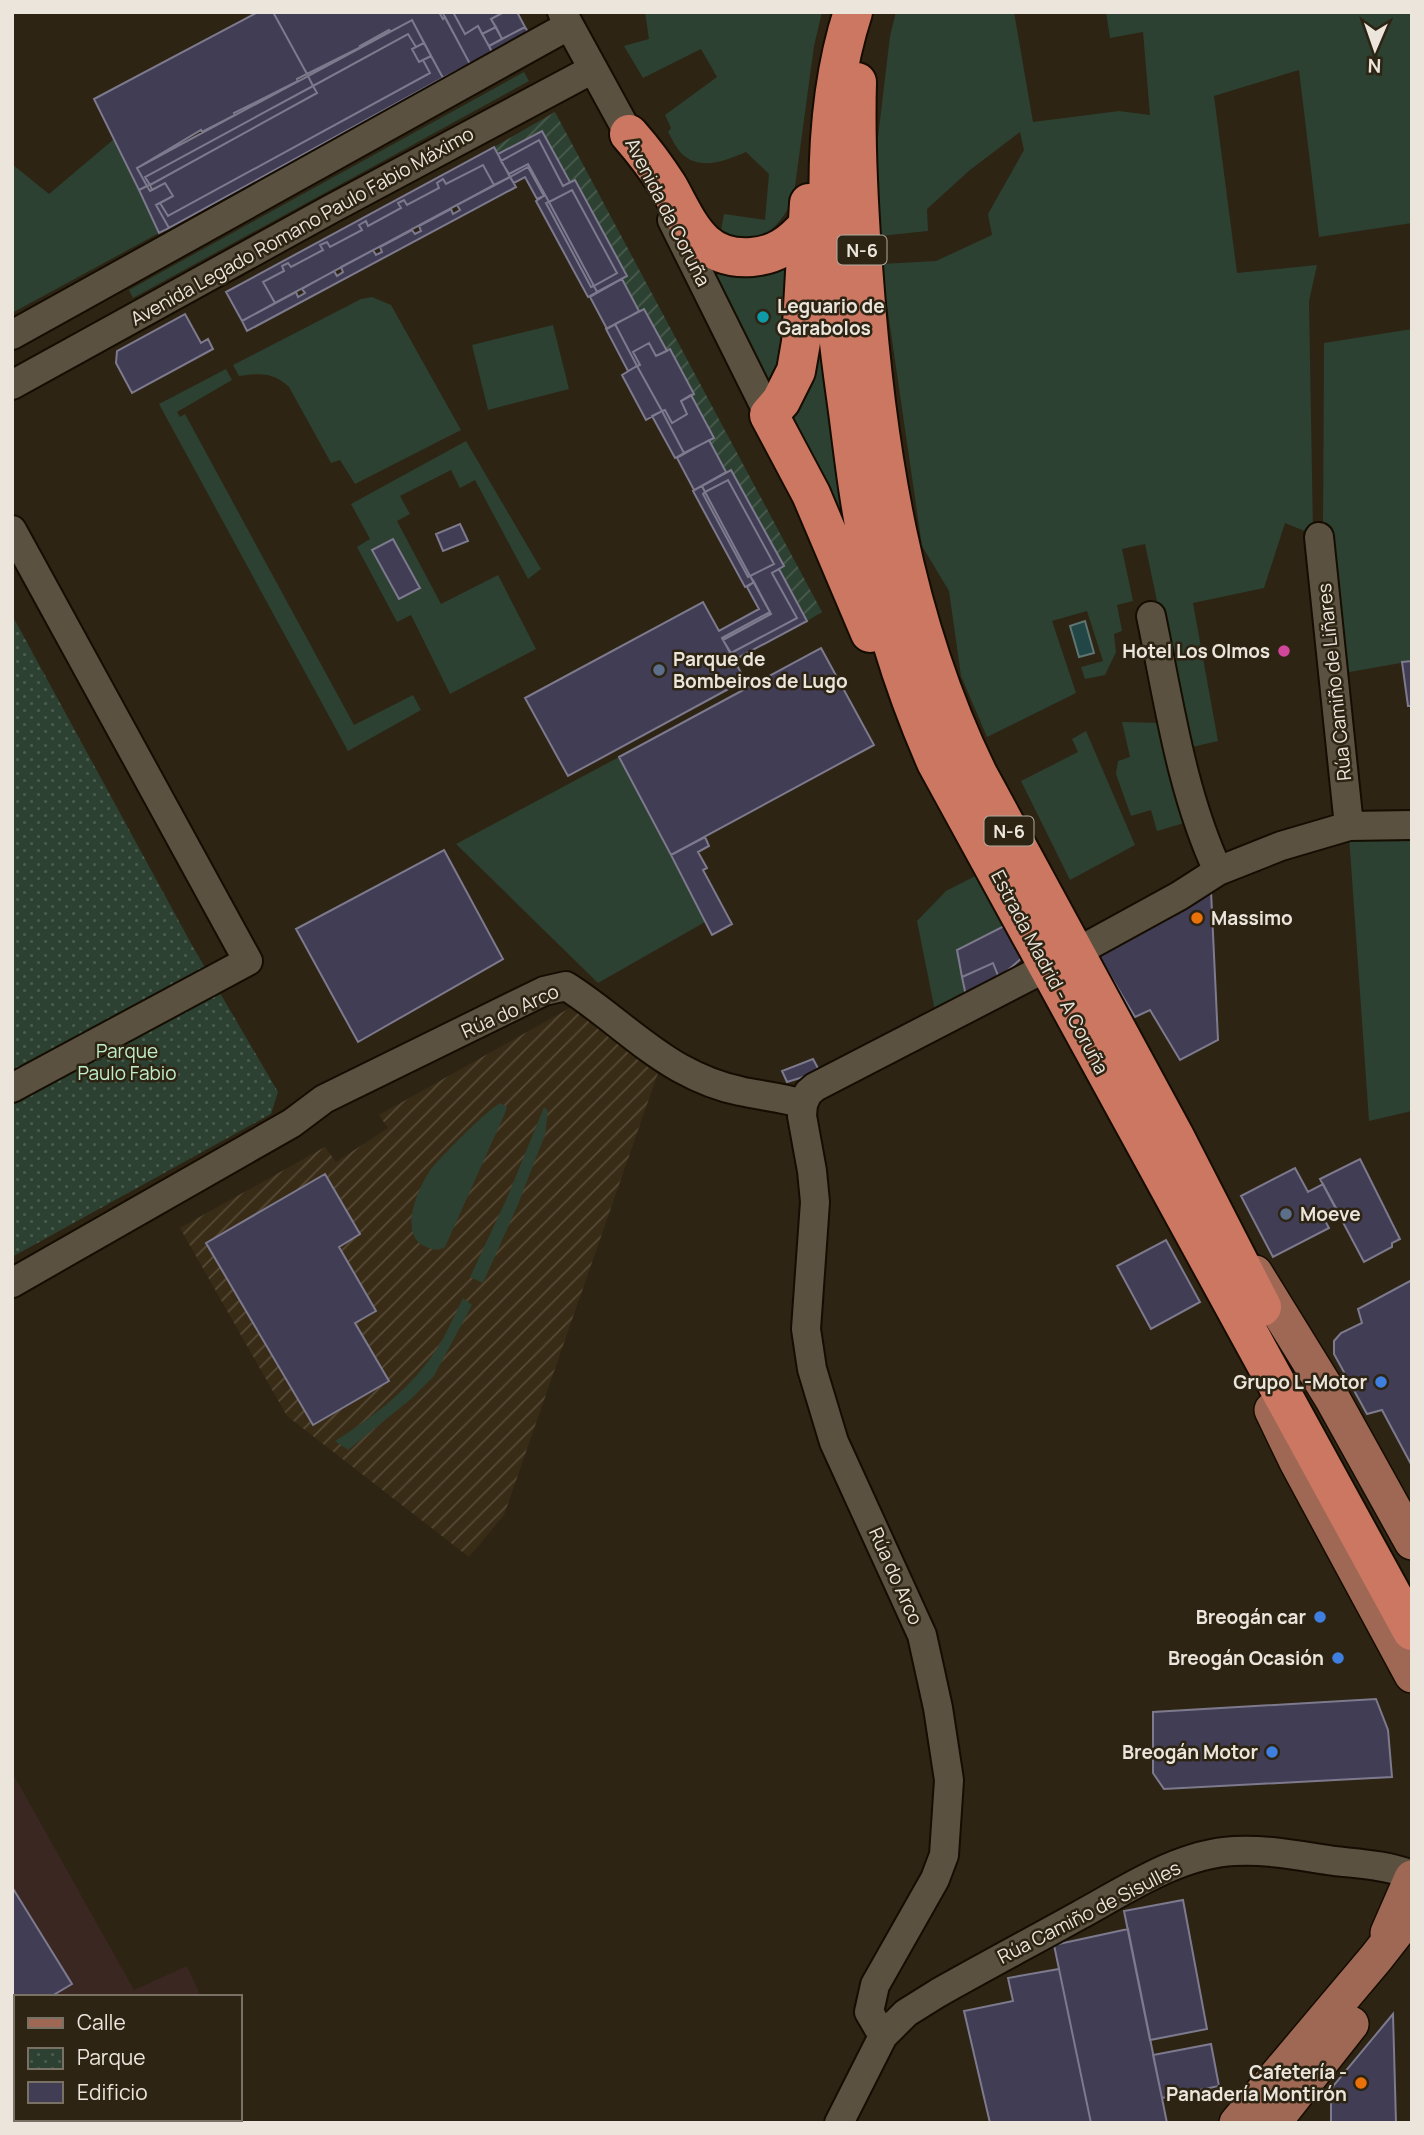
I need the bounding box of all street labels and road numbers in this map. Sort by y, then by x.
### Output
street label: Avenida Legado Romano Paulo Fabio Máximo [126,120,478,332]
street label: Avenida da Coruña [619,133,717,291]
road number: N-6 [838,236,886,264]
street label: Rúa Camiño de Liñares [1311,582,1357,782]
road number: N-6 [984,816,1034,846]
street label: Estrada Madrid - A Coruña [985,865,1115,1079]
street label: Rúa do Arco [457,978,563,1044]
street label: Rúa do Arco [863,1523,929,1629]
street label: Rúa Camiño de Sisulles [993,1855,1185,1969]

